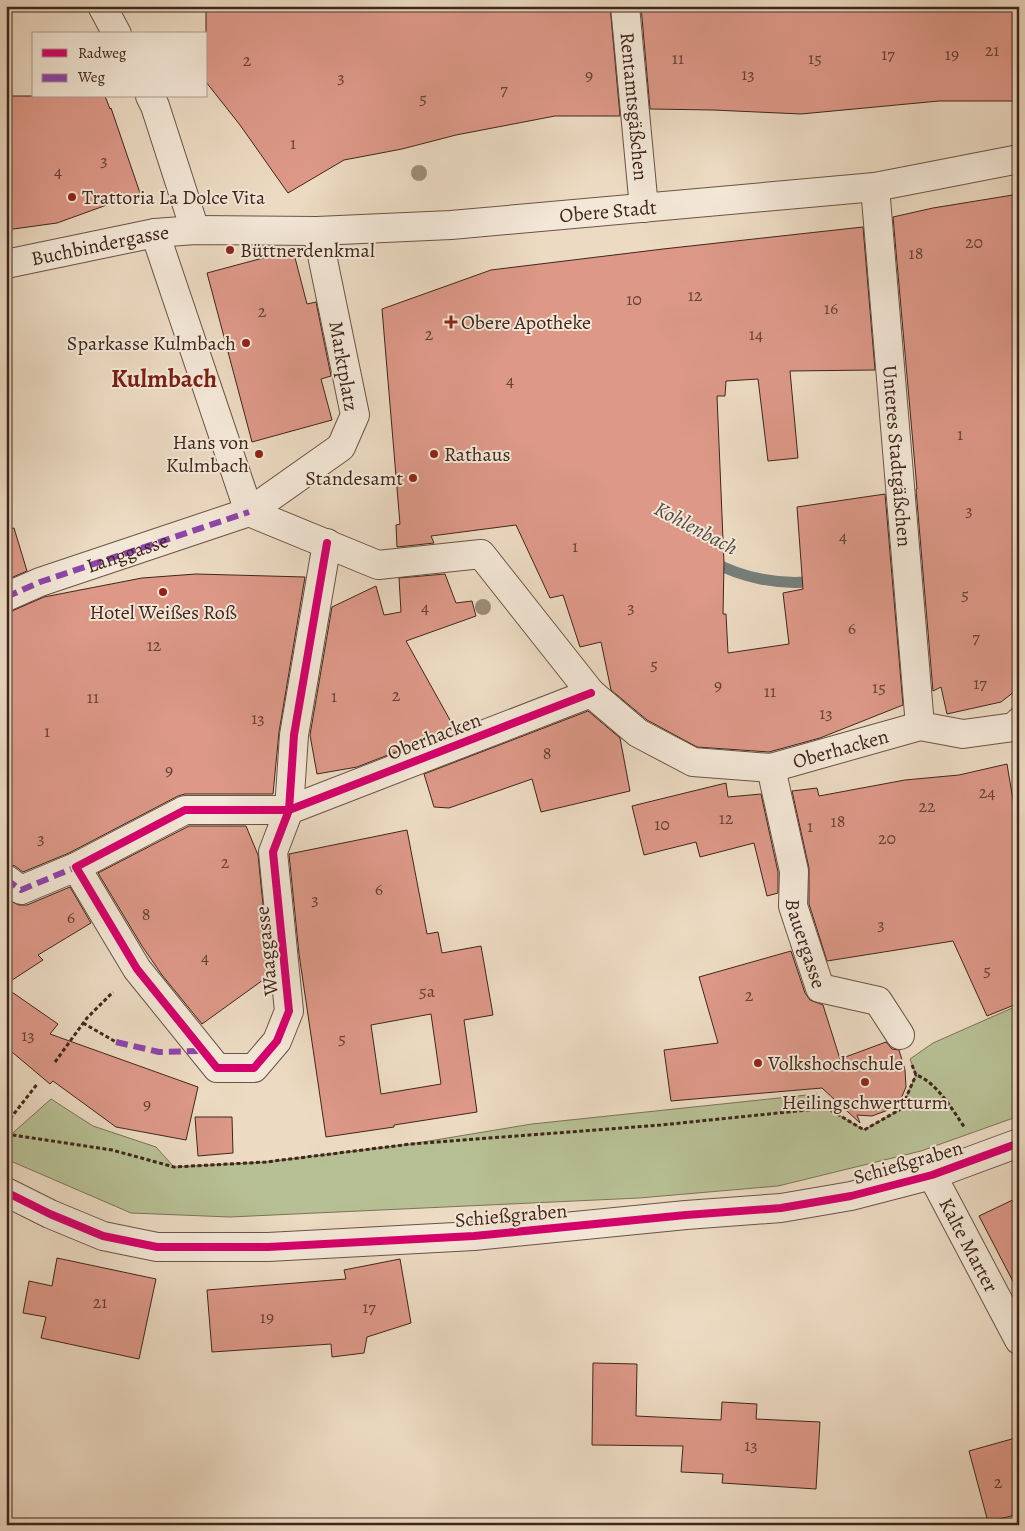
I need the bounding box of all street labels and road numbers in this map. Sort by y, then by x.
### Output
street label: Rentamtsgäßchen [614,31,654,182]
street label: Obere Stadt [558,194,658,229]
street label: Buchbindergasse [29,219,170,272]
street label: Marktplatz [322,319,365,413]
street label: Unteres Stadtgäßchen [876,364,918,548]
street label: Langgasse [83,527,172,580]
street label: Oberhacken [383,706,485,767]
street label: Oberhacken [789,723,892,775]
street label: Bauergasse [779,899,832,992]
street label: Waaggasse [248,905,285,998]
street label: Schießgraben [850,1134,966,1191]
street label: Kalte Marter [932,1193,1005,1297]
street label: Schießgraben [454,1197,568,1234]

